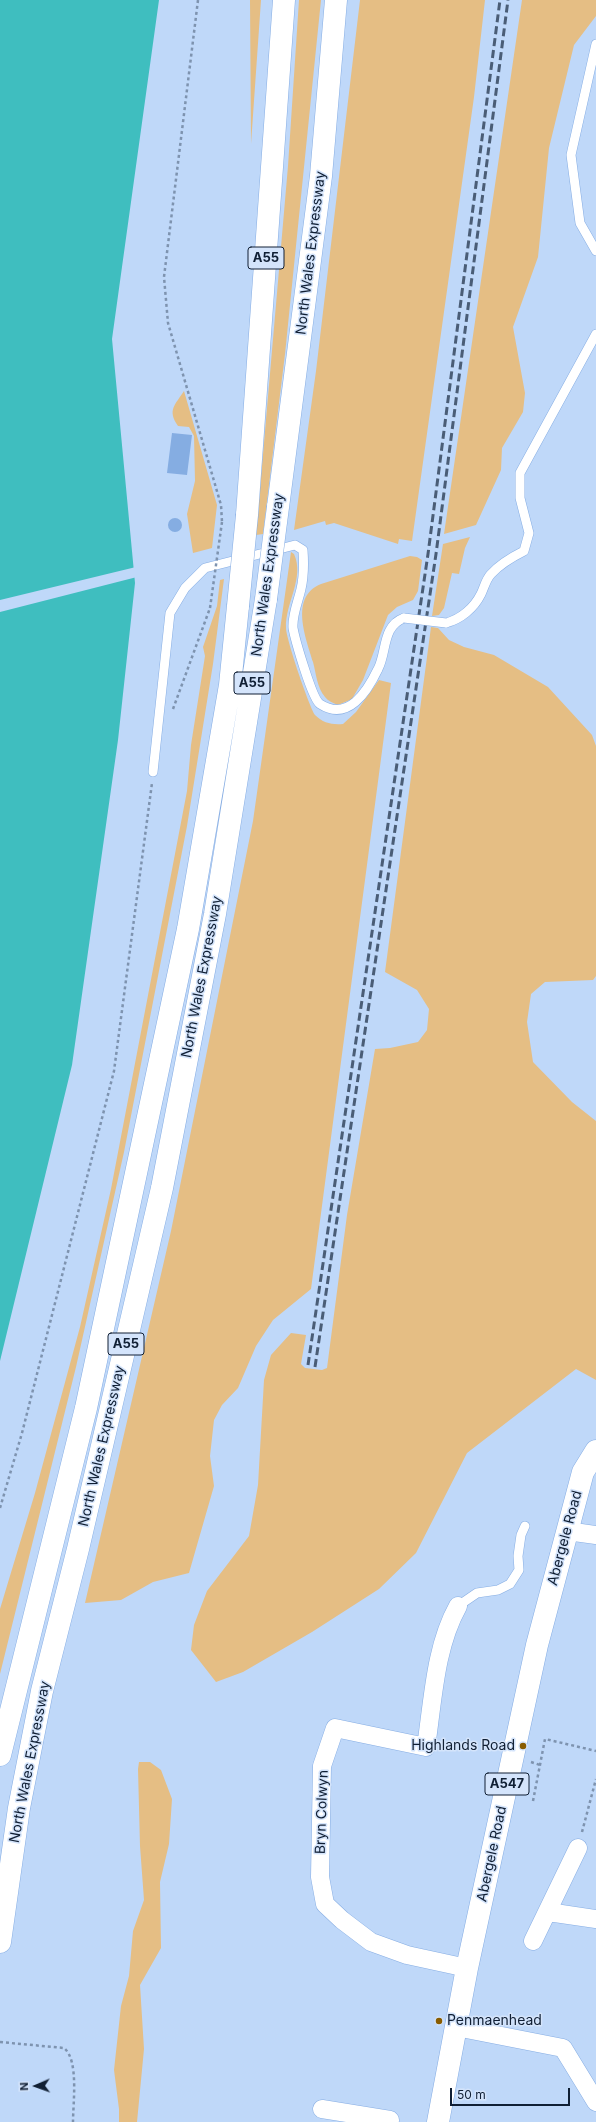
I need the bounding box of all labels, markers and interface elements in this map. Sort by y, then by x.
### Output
street label: North Wales Expressway [293,170,329,336]
road number: A55 [248,247,284,269]
street label: North Wales Expressway [248,492,288,658]
road number: A55 [234,672,270,694]
street label: North Wales Expressway [178,895,226,1059]
road number: A55 [108,1333,144,1355]
street label: North Wales Expressway [75,1364,129,1528]
street label: Abergele Road [544,1489,586,1587]
street label: North Wales Expressway [6,1680,54,1844]
place label: Highlands Road [411,1738,515,1754]
marker: Highlands Road [518,1741,528,1751]
street label: Bryn Colwyn [312,1770,332,1854]
road number: A547 [485,1773,529,1795]
street label: Abergele Road [474,1805,510,1903]
place label: Penmaenhead [447,2013,542,2029]
marker: Penmaenhead [434,2016,444,2026]
north arrow [16,2066,56,2106]
scale bar [452,2080,572,2106]
text: N [17,2082,31,2091]
text: 50 m [457,2087,486,2102]

